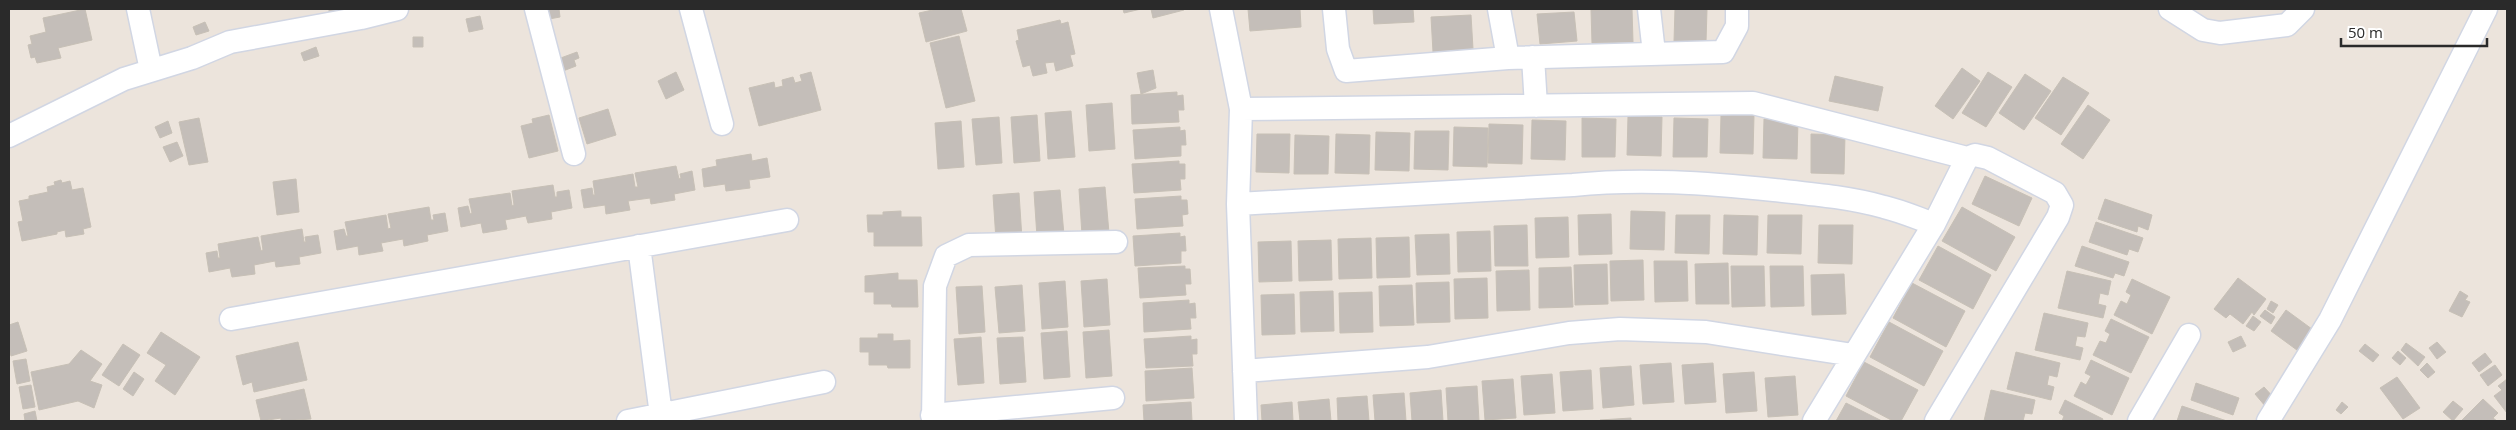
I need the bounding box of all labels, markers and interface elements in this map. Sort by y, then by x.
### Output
scale bar [2341,15,2487,47]
text: 50 m [2348,22,2383,42]

